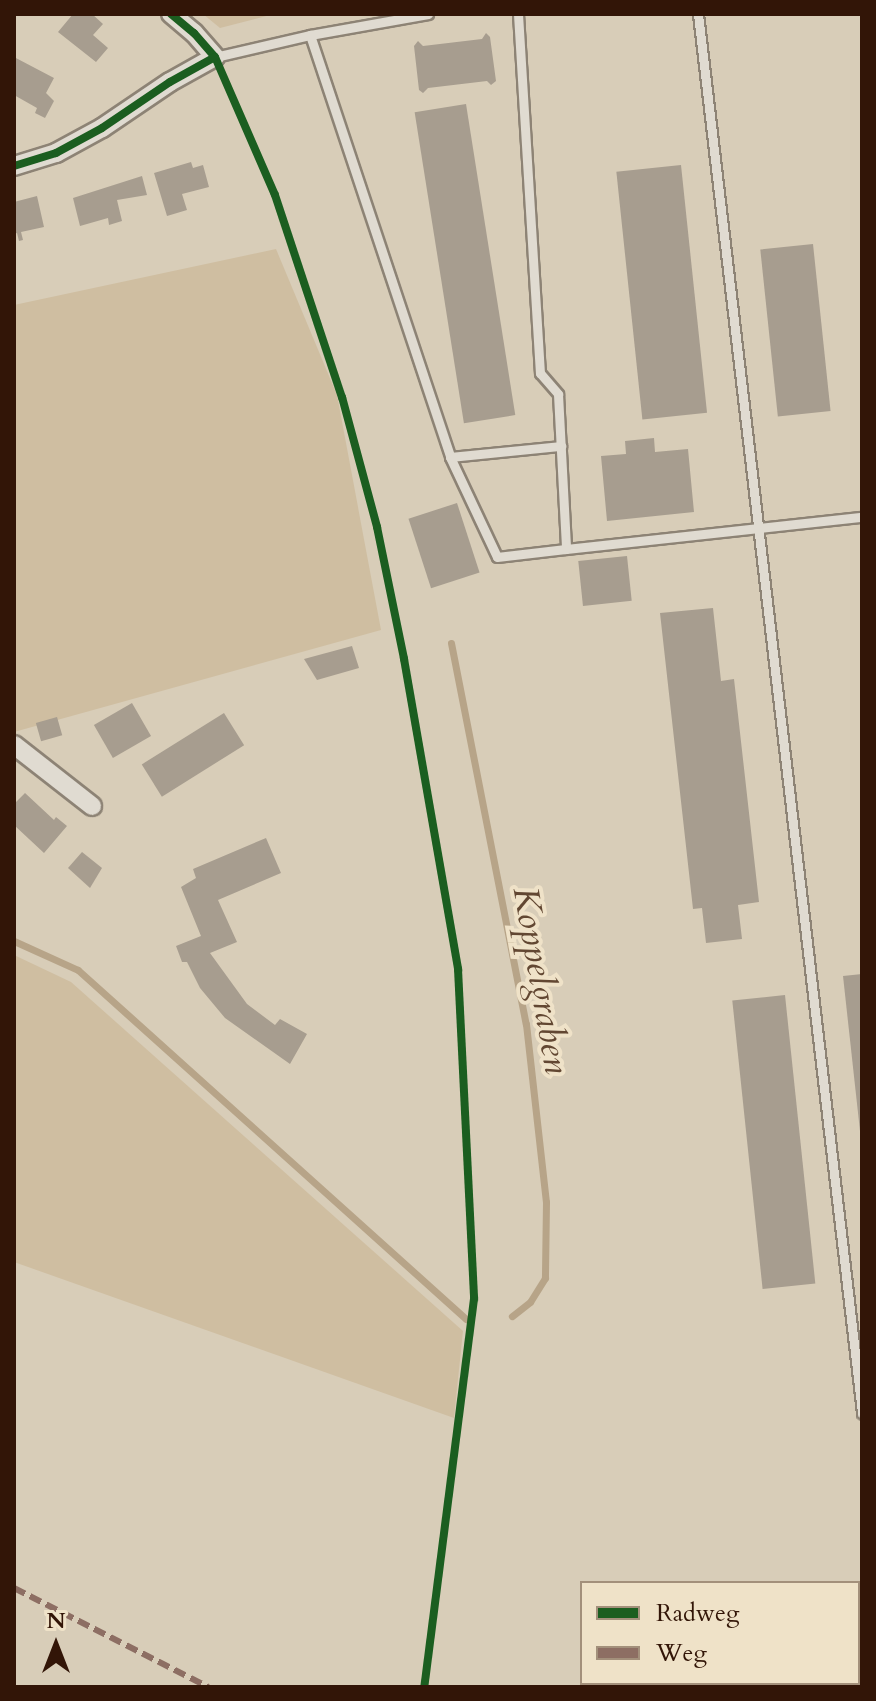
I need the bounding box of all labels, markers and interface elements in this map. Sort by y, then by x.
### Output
water label: Koppelgraben [503,883,579,1077]
legend [580,1581,860,1685]
text: Radweg [656,1597,739,1630]
north arrow [16,1605,96,1685]
text: N [46,1606,66,1636]
text: Weg [656,1637,707,1670]

